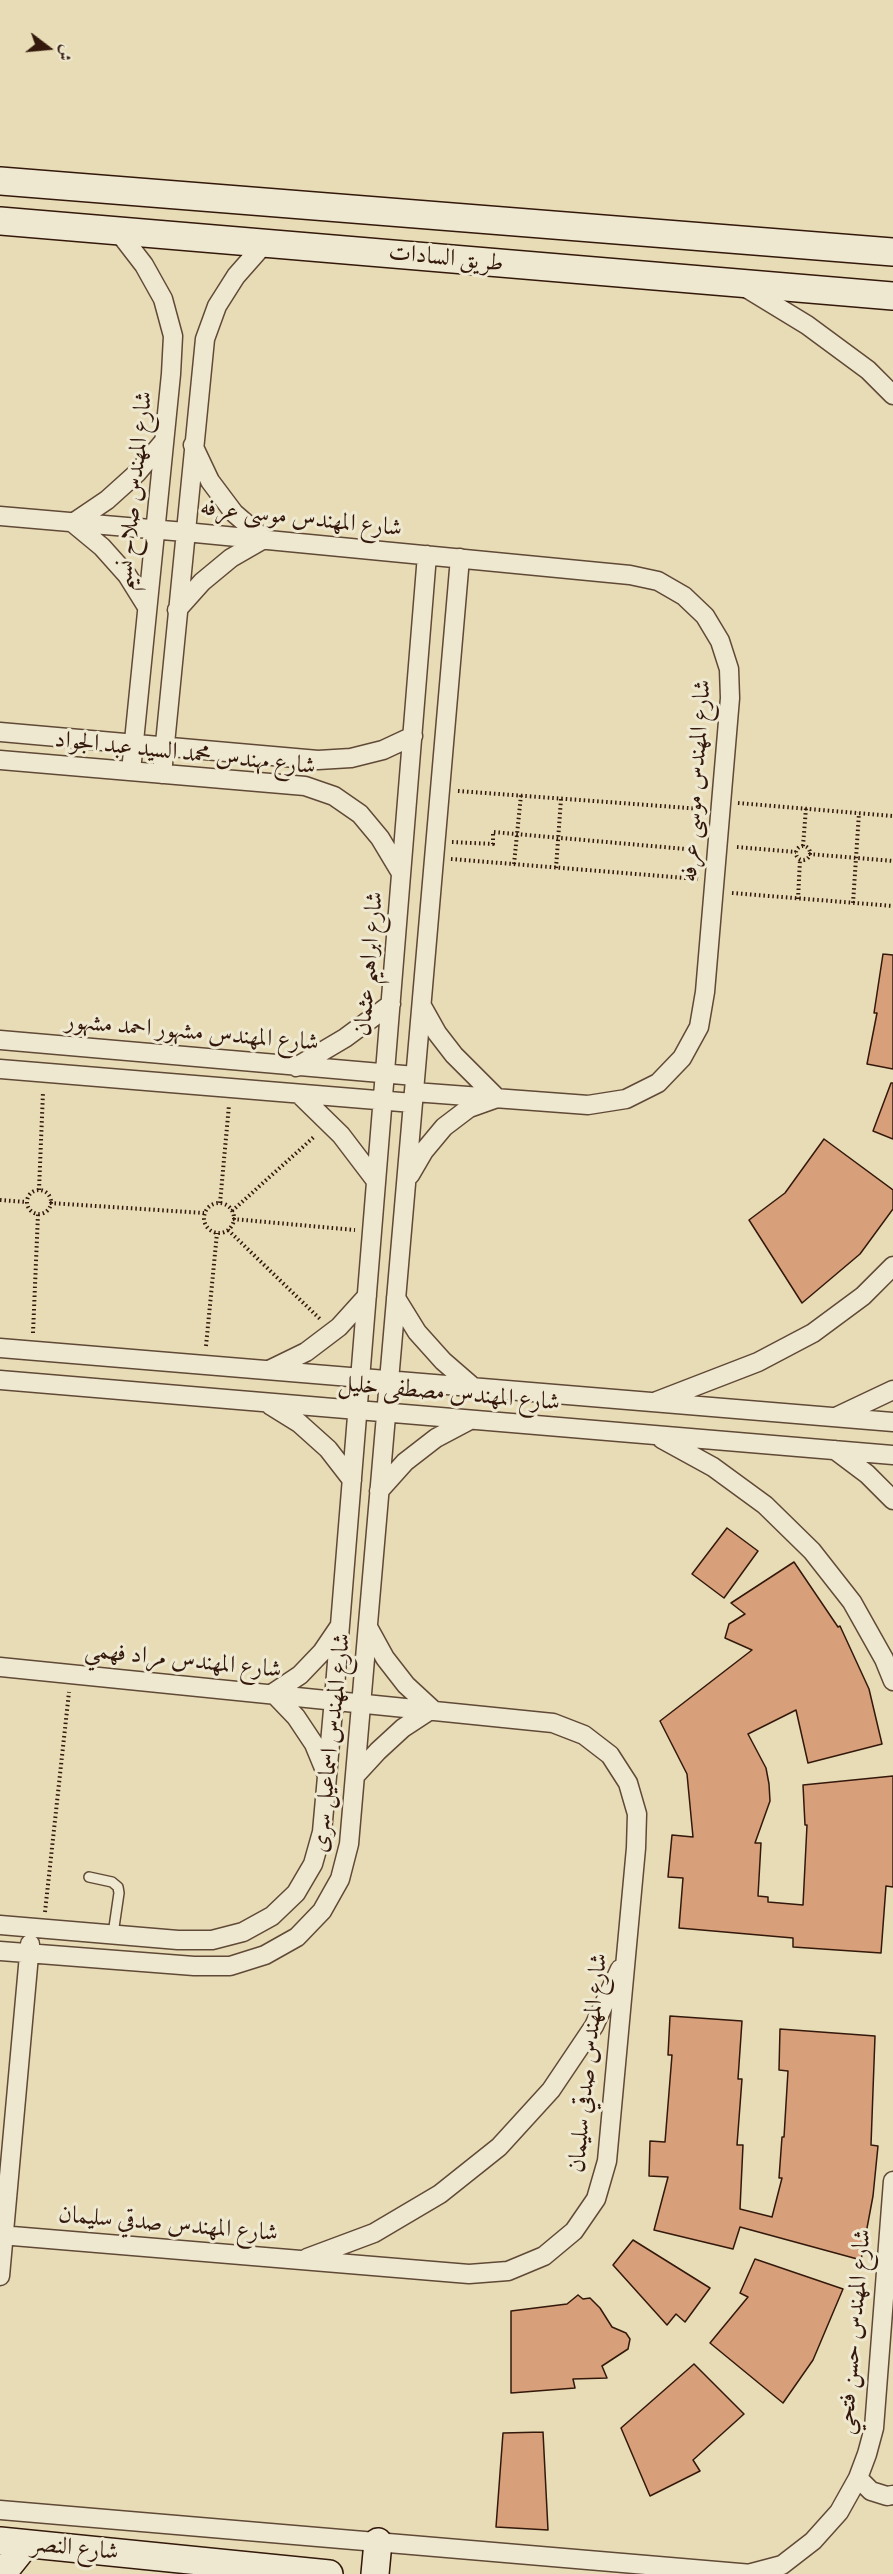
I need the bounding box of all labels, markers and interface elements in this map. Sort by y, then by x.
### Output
north arrow [18,18,78,78]
text: ش [54,43,77,63]
street label: طريق السادات [387,239,505,279]
street label: شارع المهندس صلاح نسيم [110,390,160,592]
street label: شارع المهندس موسى عرفه [199,494,403,544]
street label: شارع المهندس موسى عرفه [676,679,718,883]
street label: شارع مهندس محمد السيد عبد الجواد [53,726,317,782]
street label: شارع ابراهيم عثمان [349,890,391,1038]
street label: شارع المهندس مشهور احمد مشهور [64,1008,320,1058]
street label: شارع المهندس مصطفى خليل [337,1370,561,1418]
street label: شارع المهندس اسماعيل سرى [306,1632,358,1854]
street label: شارع المهندس مراد فهمي [83,1636,283,1686]
street label: شارع المهندس صدقي سليمان [563,1952,615,2174]
street label: شارع المهندس صدقي سليمان [57,2201,279,2249]
street label: شارع المهندس حسن فتحي [832,2228,878,2436]
street label: شارع النصر [30,2530,120,2568]

